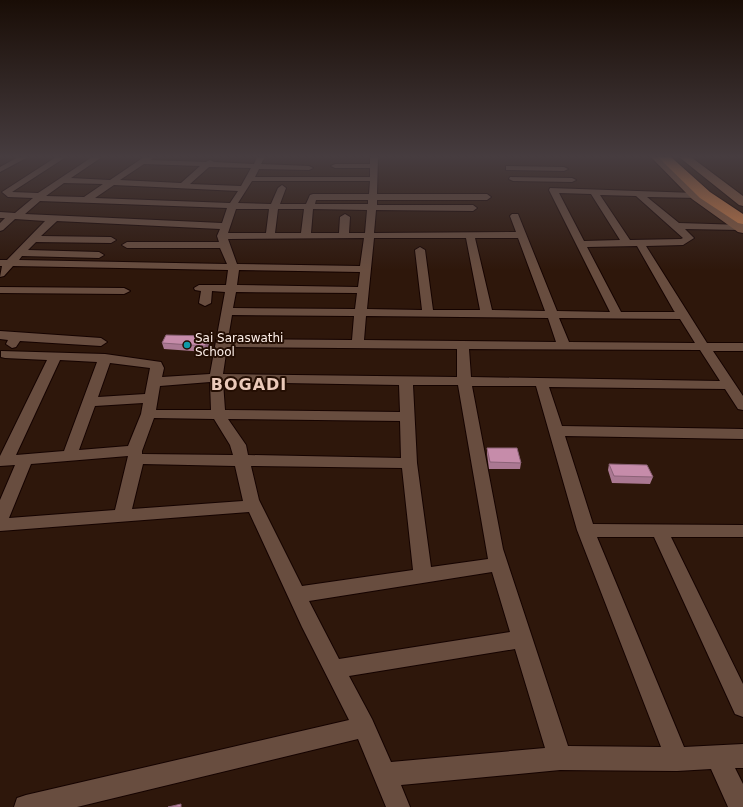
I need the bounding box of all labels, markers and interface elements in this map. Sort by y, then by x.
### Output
place label: Sai Saraswathi School [195,331,283,359]
marker: Sai Saraswathi School [182,340,192,350]
district label: BOGADI [211,375,287,394]

